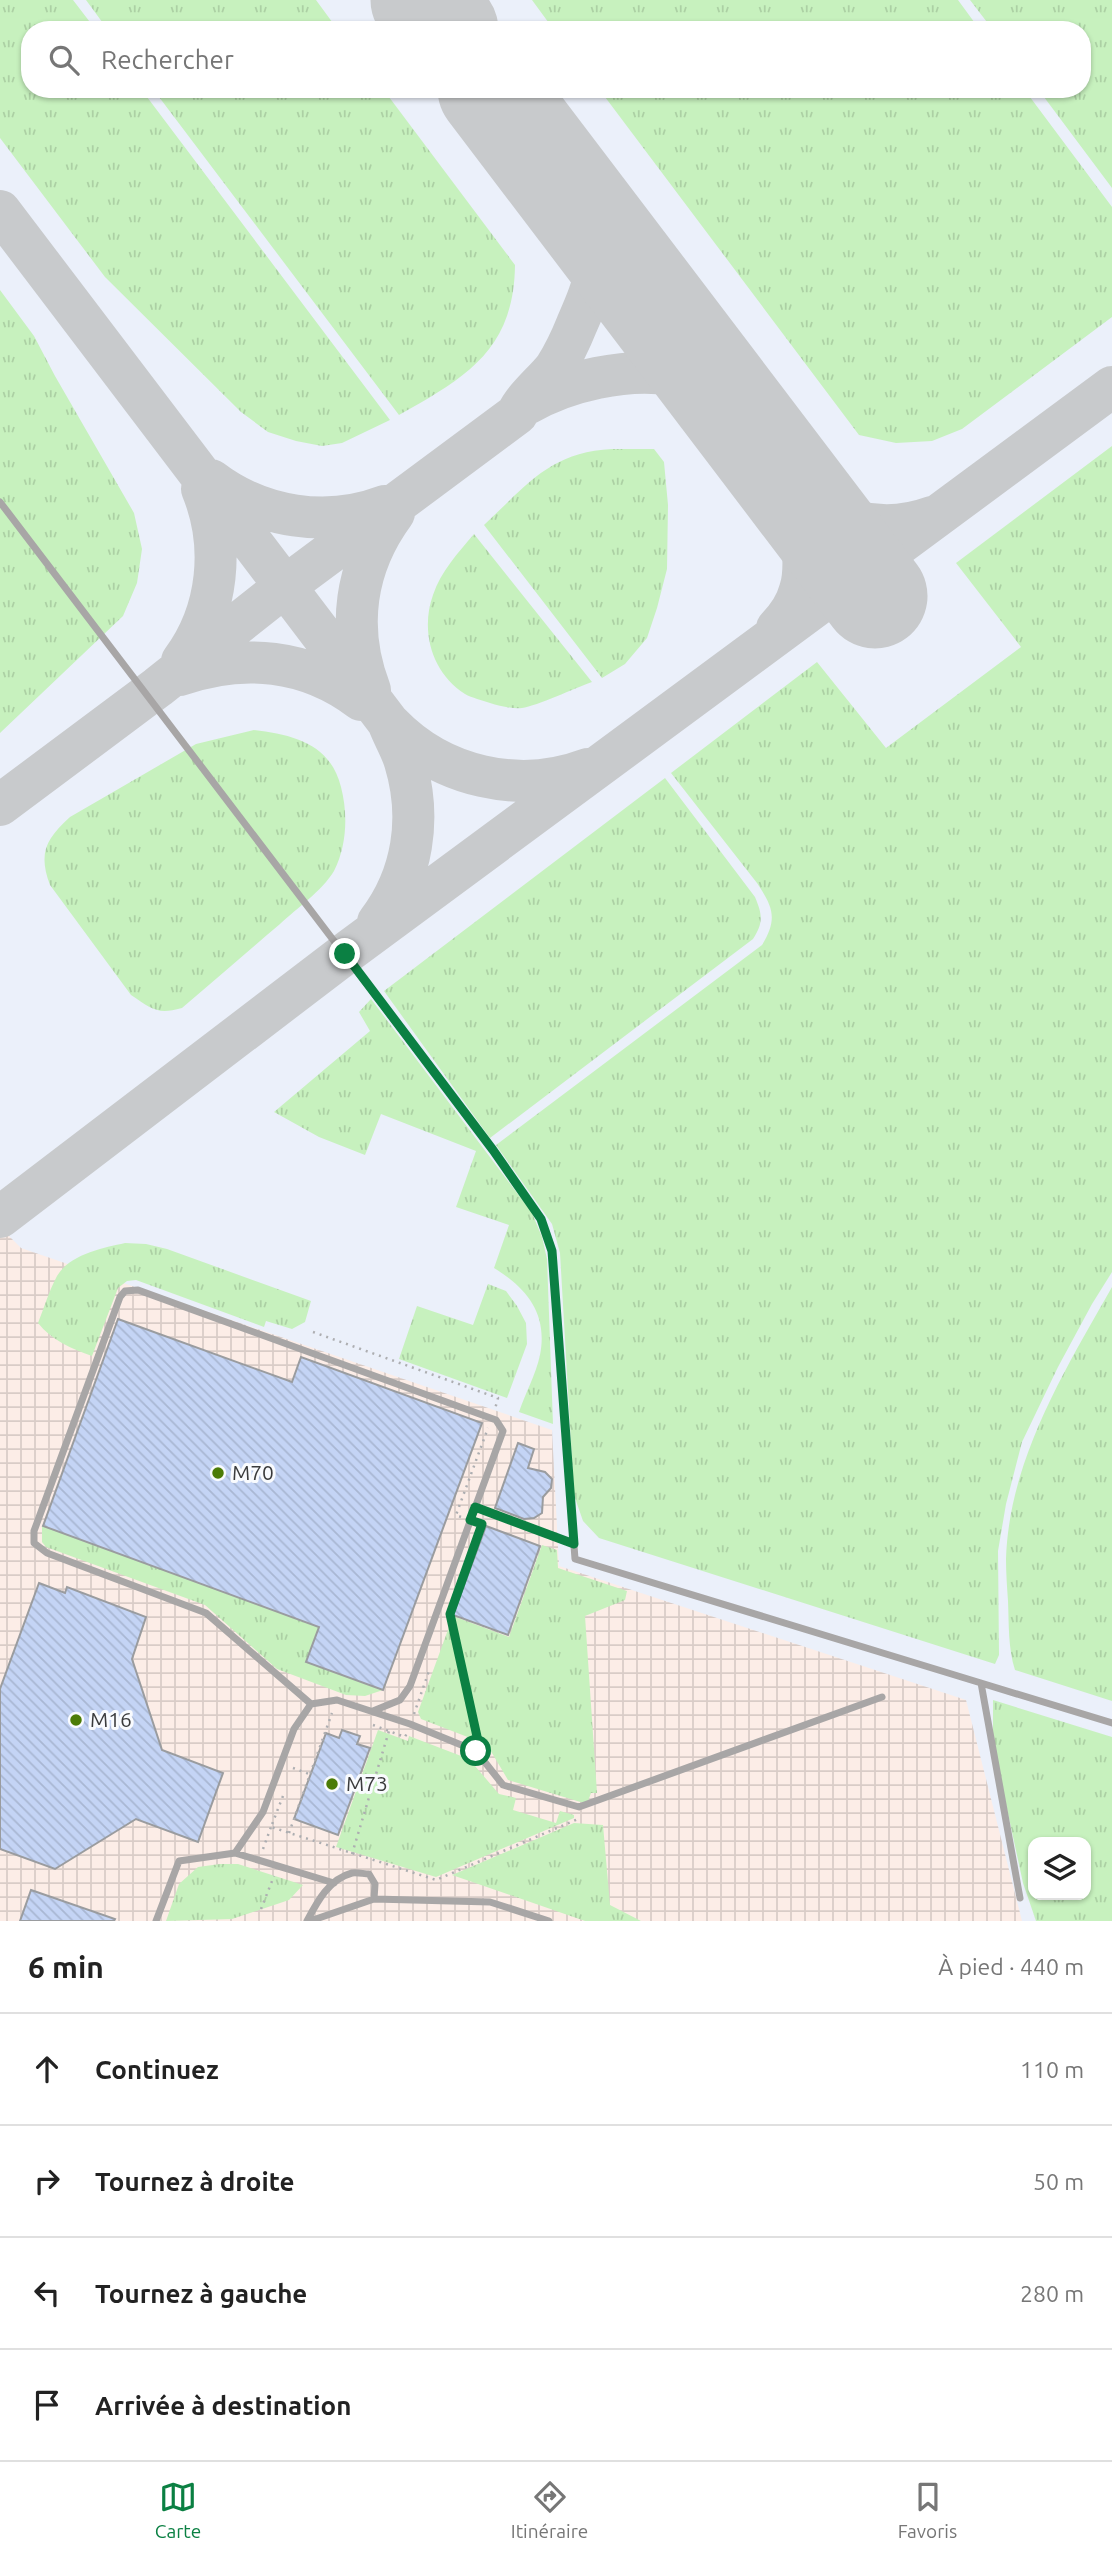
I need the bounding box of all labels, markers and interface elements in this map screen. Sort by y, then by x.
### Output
search box [21,21,1091,98]
icon: search [45,41,83,79]
text: Rechercher [101,45,234,74]
route end [329,938,360,969]
place label: M70 [232,1460,274,1484]
marker: M70 [210,1465,226,1481]
place label: M16 [90,1707,132,1731]
marker: M16 [68,1712,84,1728]
route start [460,1735,491,1766]
place label: M73 [346,1771,388,1795]
marker: M73 [324,1776,340,1792]
map controls [1028,1837,1091,1900]
button: layers [1028,1837,1091,1900]
text: 6 min [28,1950,104,1984]
text: À pied · 440 m [938,1954,1084,1979]
icon: ahead [28,2050,66,2088]
text: Continuez [95,2055,219,2084]
text: 110 m [1020,2057,1084,2082]
icon: right [28,2162,66,2200]
text: Tournez à droite [95,2167,294,2196]
text: 50 m [1033,2169,1084,2194]
icon: left [28,2274,66,2312]
text: Tournez à gauche [95,2279,307,2308]
text: 280 m [1020,2281,1084,2306]
icon: arrive [28,2386,66,2424]
text: Arrivée à destination [95,2391,351,2420]
tab: Carte [155,2478,201,2542]
tab: Itinéraire [511,2478,588,2542]
tab: Favoris [898,2478,957,2542]

